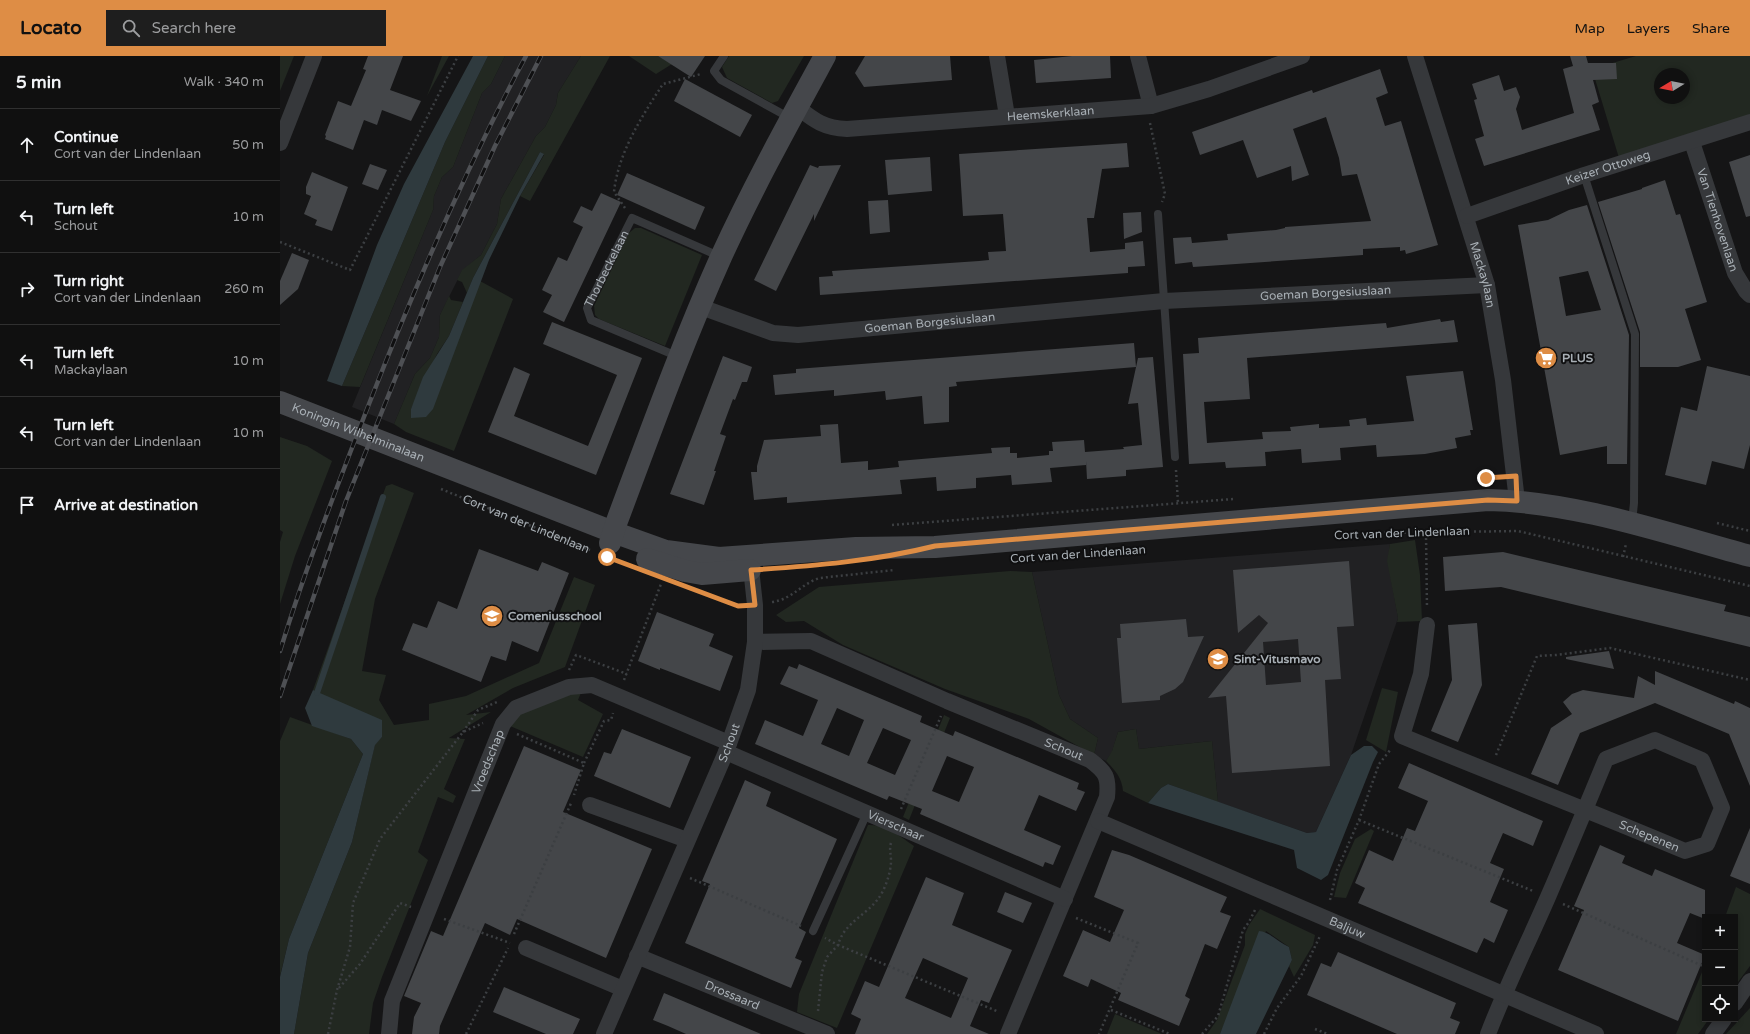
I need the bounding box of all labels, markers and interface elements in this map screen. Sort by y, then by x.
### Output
search box [106,10,386,46]
text: Locato [20,17,82,39]
icon: search [120,17,142,39]
text: Search here [152,19,236,37]
text: Map [1575,20,1605,37]
text: Layers [1627,20,1670,37]
text: Share [1692,20,1730,37]
north arrow [1654,68,1690,104]
text: 5 min [16,72,61,93]
text: Walk · 340 m [184,74,264,90]
street label: Heemskerklaan [1006,103,1095,124]
text: Continue [54,128,118,146]
icon: ahead [16,134,38,156]
text: 50 m [232,137,264,153]
text: Cort van der Lindenlaan [54,146,201,162]
street label: Keizer Ottoweg [1564,147,1652,188]
street label: Van Tienhovenlaan [1694,166,1741,273]
text: Turn left [54,200,114,218]
icon: left [16,206,38,228]
text: 10 m [232,209,264,225]
text: Schout [54,218,98,234]
street label: Thorbeckelaan [582,228,632,310]
street label: Mackaylaan [1467,240,1498,309]
text: Turn right [54,272,124,290]
icon: right [16,278,38,300]
text: 260 m [224,281,264,297]
street label: Goeman Borgesiuslaan [1260,283,1392,303]
text: Cort van der Lindenlaan [54,290,201,306]
street label: Goeman Borgesiuslaan [864,310,996,336]
text: Turn left [54,344,114,362]
supermarket icon: PLUS [1533,345,1559,371]
icon: left [16,350,38,372]
place label: PLUS [1562,351,1594,365]
text: 10 m [232,353,264,369]
text: Mackaylaan [54,362,128,378]
street label: Koningin Wilhelminalaan [290,400,426,465]
text: Turn left [54,416,114,434]
icon: left [16,422,38,444]
text: 10 m [232,425,264,441]
text: Cort van der Lindenlaan [54,434,201,450]
route end [1477,469,1495,487]
street label: Cort van der Lindenlaan [461,492,592,556]
icon: arrive [16,494,38,516]
text: Arrive at destination [54,496,198,514]
street label: Cort van der Lindenlaan [1334,524,1470,542]
street label: Cort van der Lindenlaan [1010,542,1146,566]
route start [598,548,616,566]
school or university icon: Comeniusschool [479,603,505,629]
place label: Comeniusschool [508,609,602,623]
school or university icon: Sint-Vitusmavo [1205,646,1231,672]
place label: Sint-Vitusmavo [1234,652,1321,666]
street label: Schout [715,721,743,764]
street label: Vroedschap [469,728,507,796]
street label: Schout [1042,735,1085,764]
street label: Vierschaar [865,807,926,844]
street label: Schepenen [1617,817,1681,855]
street label: Baljuw [1327,914,1368,942]
map controls [1702,914,1738,1022]
button: + [1702,914,1738,950]
button: − [1702,950,1738,986]
street label: Drossaard [703,978,762,1013]
button: locate [1702,986,1738,1022]

